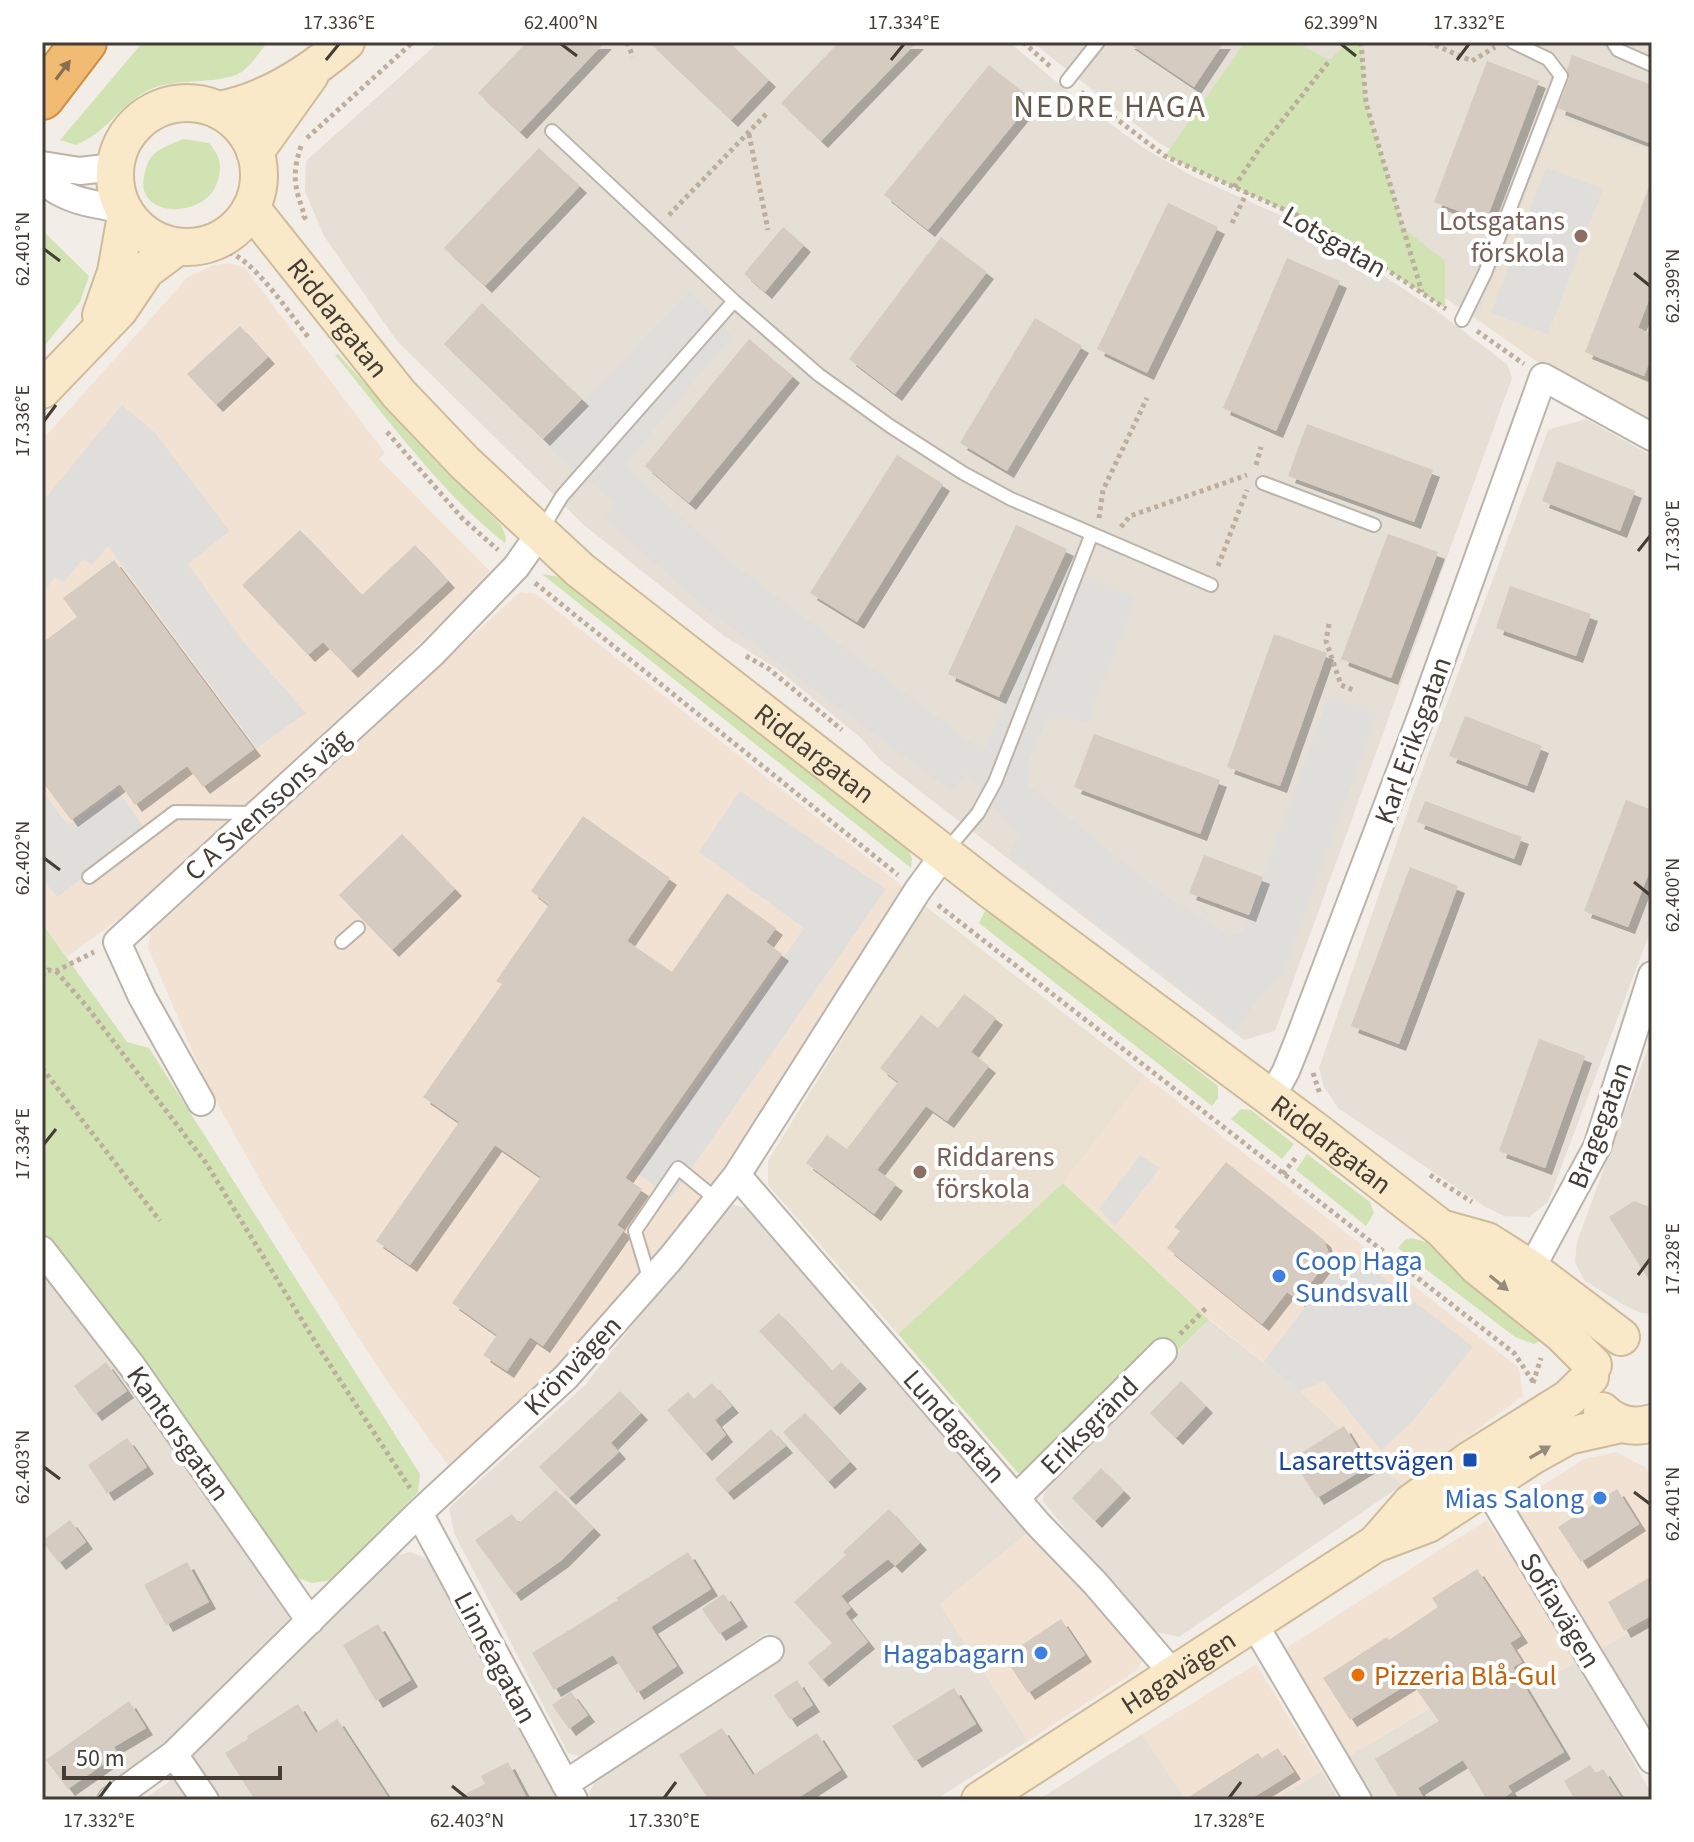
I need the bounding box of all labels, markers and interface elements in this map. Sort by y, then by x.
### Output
text: 17.336°E [303,9,375,37]
text: 62.400°N [524,9,598,37]
text: 17.334°E [868,9,940,37]
text: 62.399°N [1304,9,1378,37]
text: 17.332°E [1433,9,1505,37]
one-way arrow [54,59,70,80]
district label: NEDRE HAGA [1013,84,1207,130]
street label: Lotsgatan [1275,196,1394,288]
place label: Lotsgatans förskola [1439,201,1565,273]
text: 62.401°N [9,212,37,286]
marker: Lotsgatans förskola [1572,227,1590,245]
text: 62.399°N [1659,249,1687,323]
street label: Riddargatan [277,250,398,387]
text: 17.336°E [9,385,37,457]
text: 17.330°E [1659,500,1687,572]
street label: Karl Eriksgatan [1364,651,1462,830]
street label: Riddargatan [746,694,883,813]
street label: C A Svenssons väg [176,719,360,890]
text: 62.402°N [9,821,37,895]
text: 62.400°N [1659,858,1687,932]
street label: Bragegatan [1557,1056,1642,1194]
street label: Riddargatan [1262,1085,1400,1204]
text: 17.334°E [9,1108,37,1180]
place label: Riddarens förskola [936,1137,1054,1209]
marker: Riddarens förskola [911,1163,929,1181]
text: 17.328°E [1659,1223,1687,1295]
place label: Coop Haga Sundsvall [1295,1241,1423,1313]
marker: Coop Haga Sundsvall [1270,1267,1288,1285]
one-way arrow [1489,1274,1509,1291]
street label: Krönvägen [515,1307,631,1425]
street label: Kantorsgatan [117,1358,240,1509]
street label: Lundagatan [893,1361,1015,1492]
street label: Eriksgränd [1031,1367,1148,1484]
text: 62.403°N [9,1430,37,1504]
place label: Lasarettsvägen [1278,1441,1454,1481]
one-way arrow [1529,1445,1551,1459]
marker: Lasarettsvägen [1461,1451,1479,1469]
text: 62.401°N [1659,1467,1687,1541]
place label: Mias Salong [1445,1479,1584,1519]
marker: Mias Salong [1591,1489,1609,1507]
street label: Sofiavägen [1510,1545,1610,1676]
street label: Linnéagatan [444,1584,547,1731]
street label: Hagavägen [1113,1620,1244,1725]
place label: Hagabagarn [883,1634,1025,1674]
marker: Hagabagarn [1032,1644,1050,1662]
place label: Pizzeria Blå-Gul [1374,1656,1557,1696]
marker: Pizzeria Blå-Gul [1349,1666,1367,1684]
scale bar [64,1730,280,1780]
text: 50 m [76,1741,125,1776]
text: 17.332°E [63,1807,135,1835]
text: 62.403°N [430,1807,504,1835]
text: 17.330°E [628,1807,700,1835]
text: 17.328°E [1193,1807,1265,1835]

